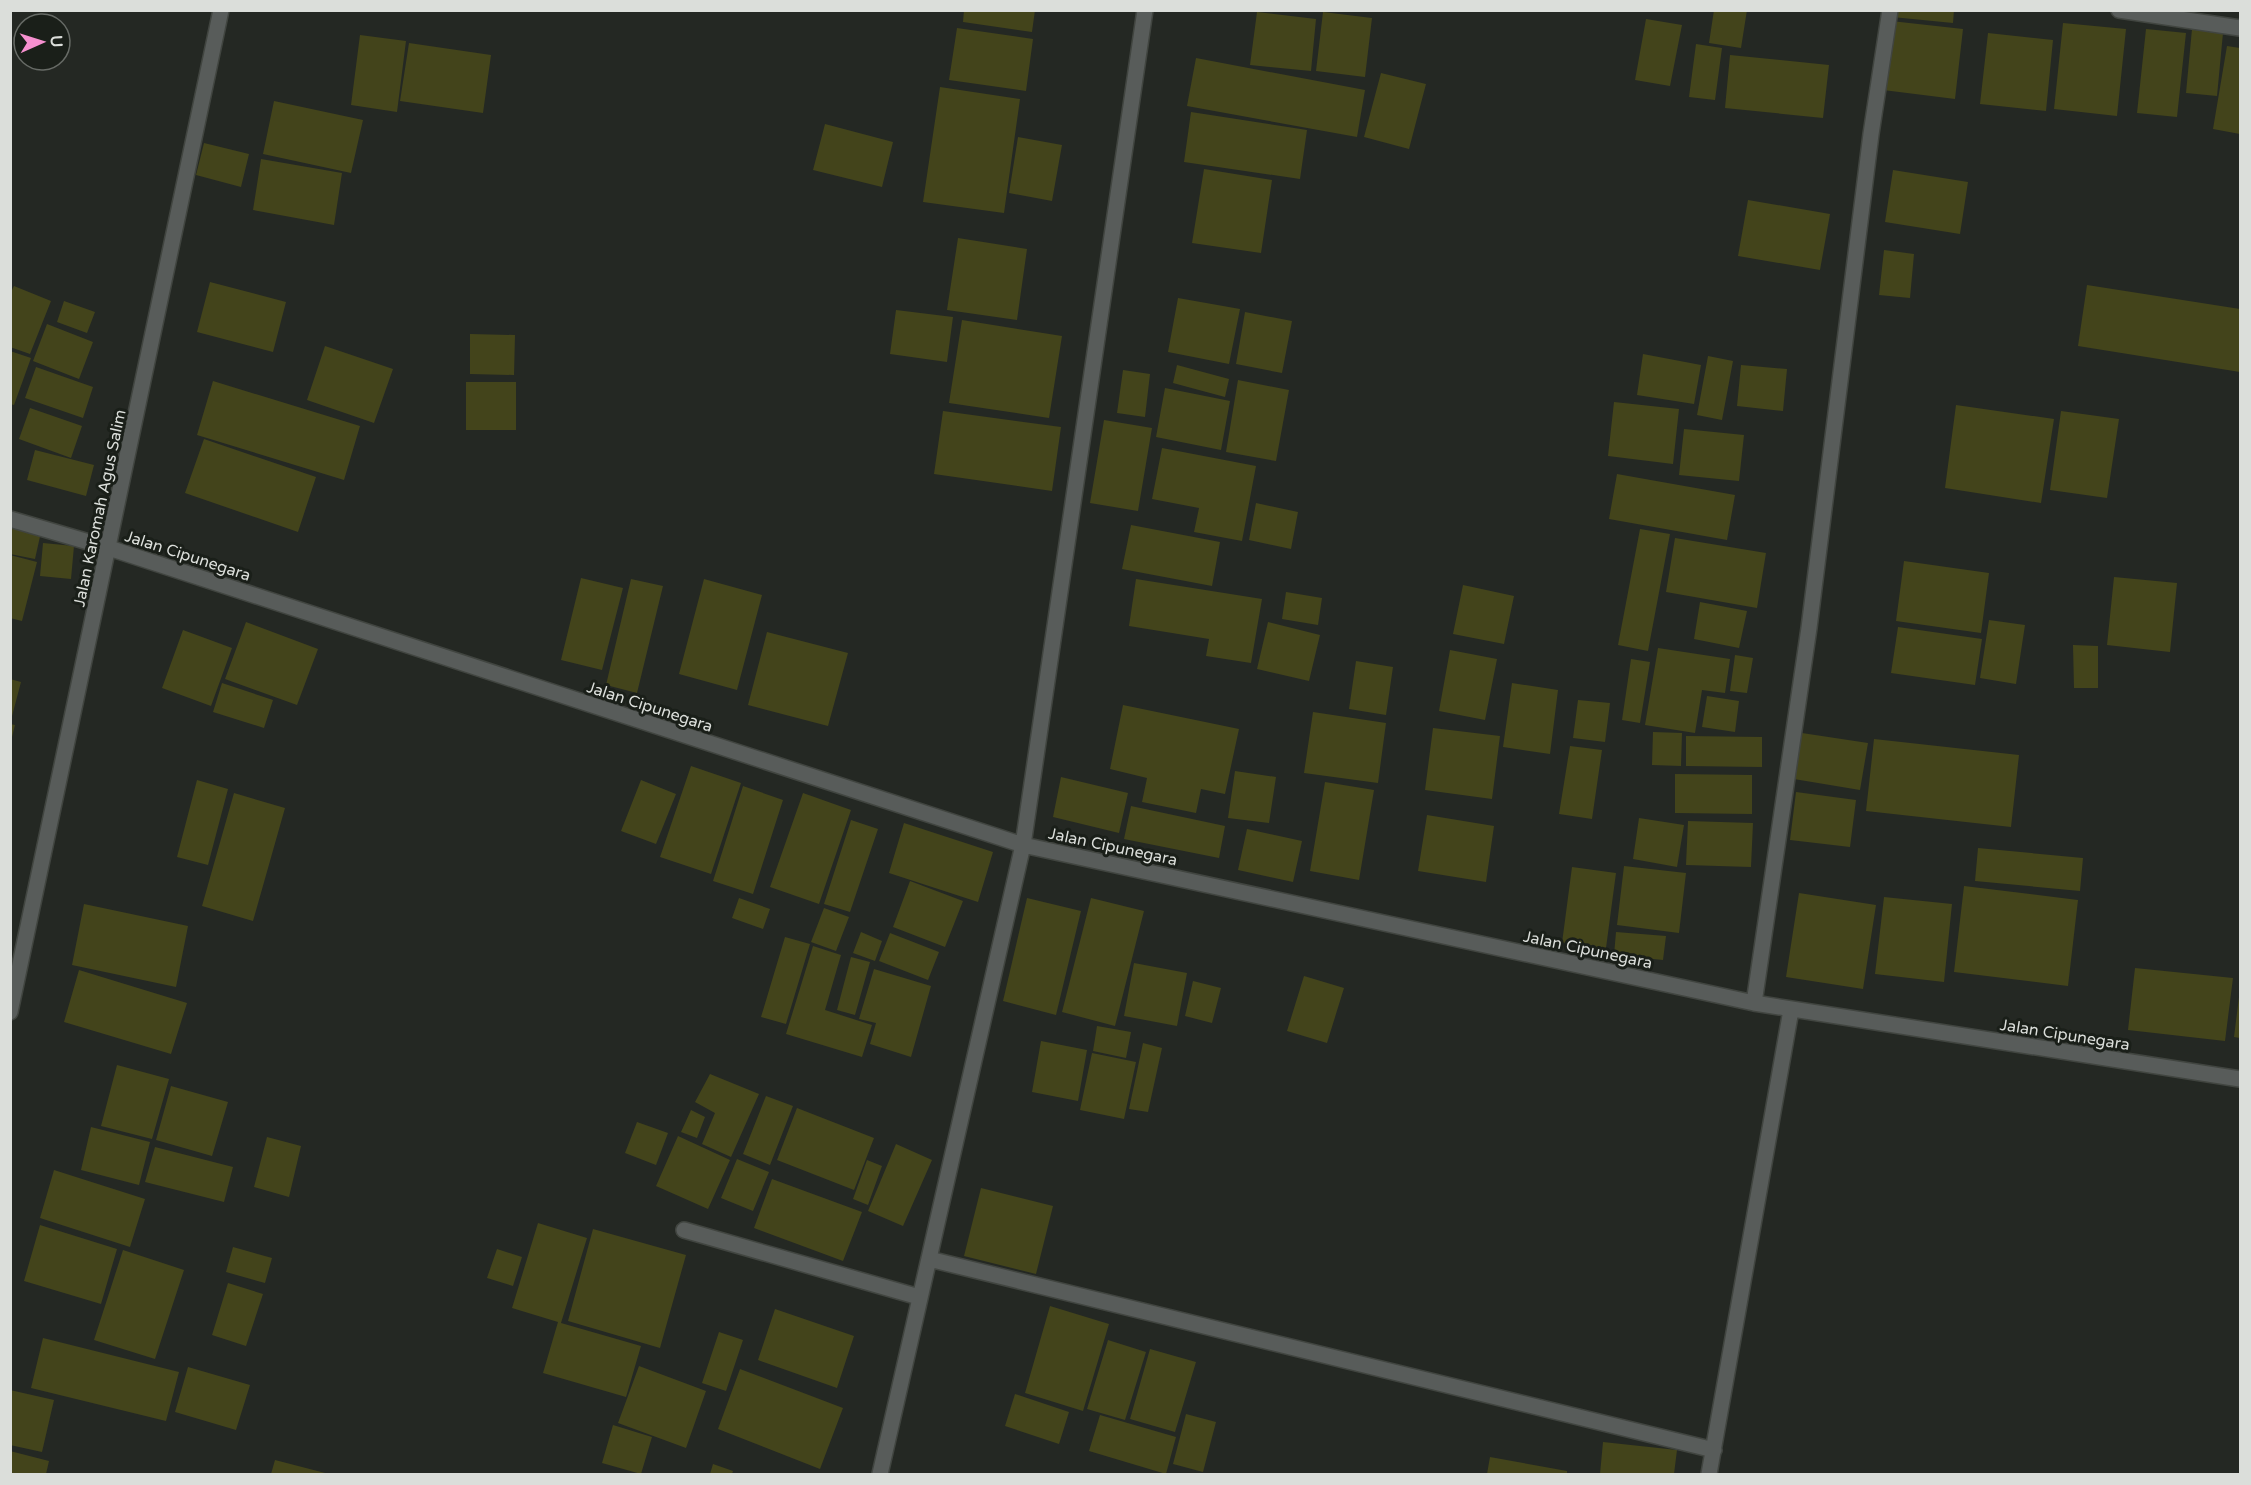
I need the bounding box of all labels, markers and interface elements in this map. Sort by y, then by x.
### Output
north arrow [12,12,72,72]
text: U [46,35,66,48]
street label: Jalan Karomah Agus Salim [69,408,131,609]
street label: Jalan Cipunegara [122,526,253,586]
street label: Jalan Cipunegara [584,677,715,737]
street label: Jalan Cipunegara [1047,824,1179,870]
street label: Jalan Cipunegara [1522,927,1654,973]
street label: Jalan Cipunegara [1998,1015,2131,1055]

